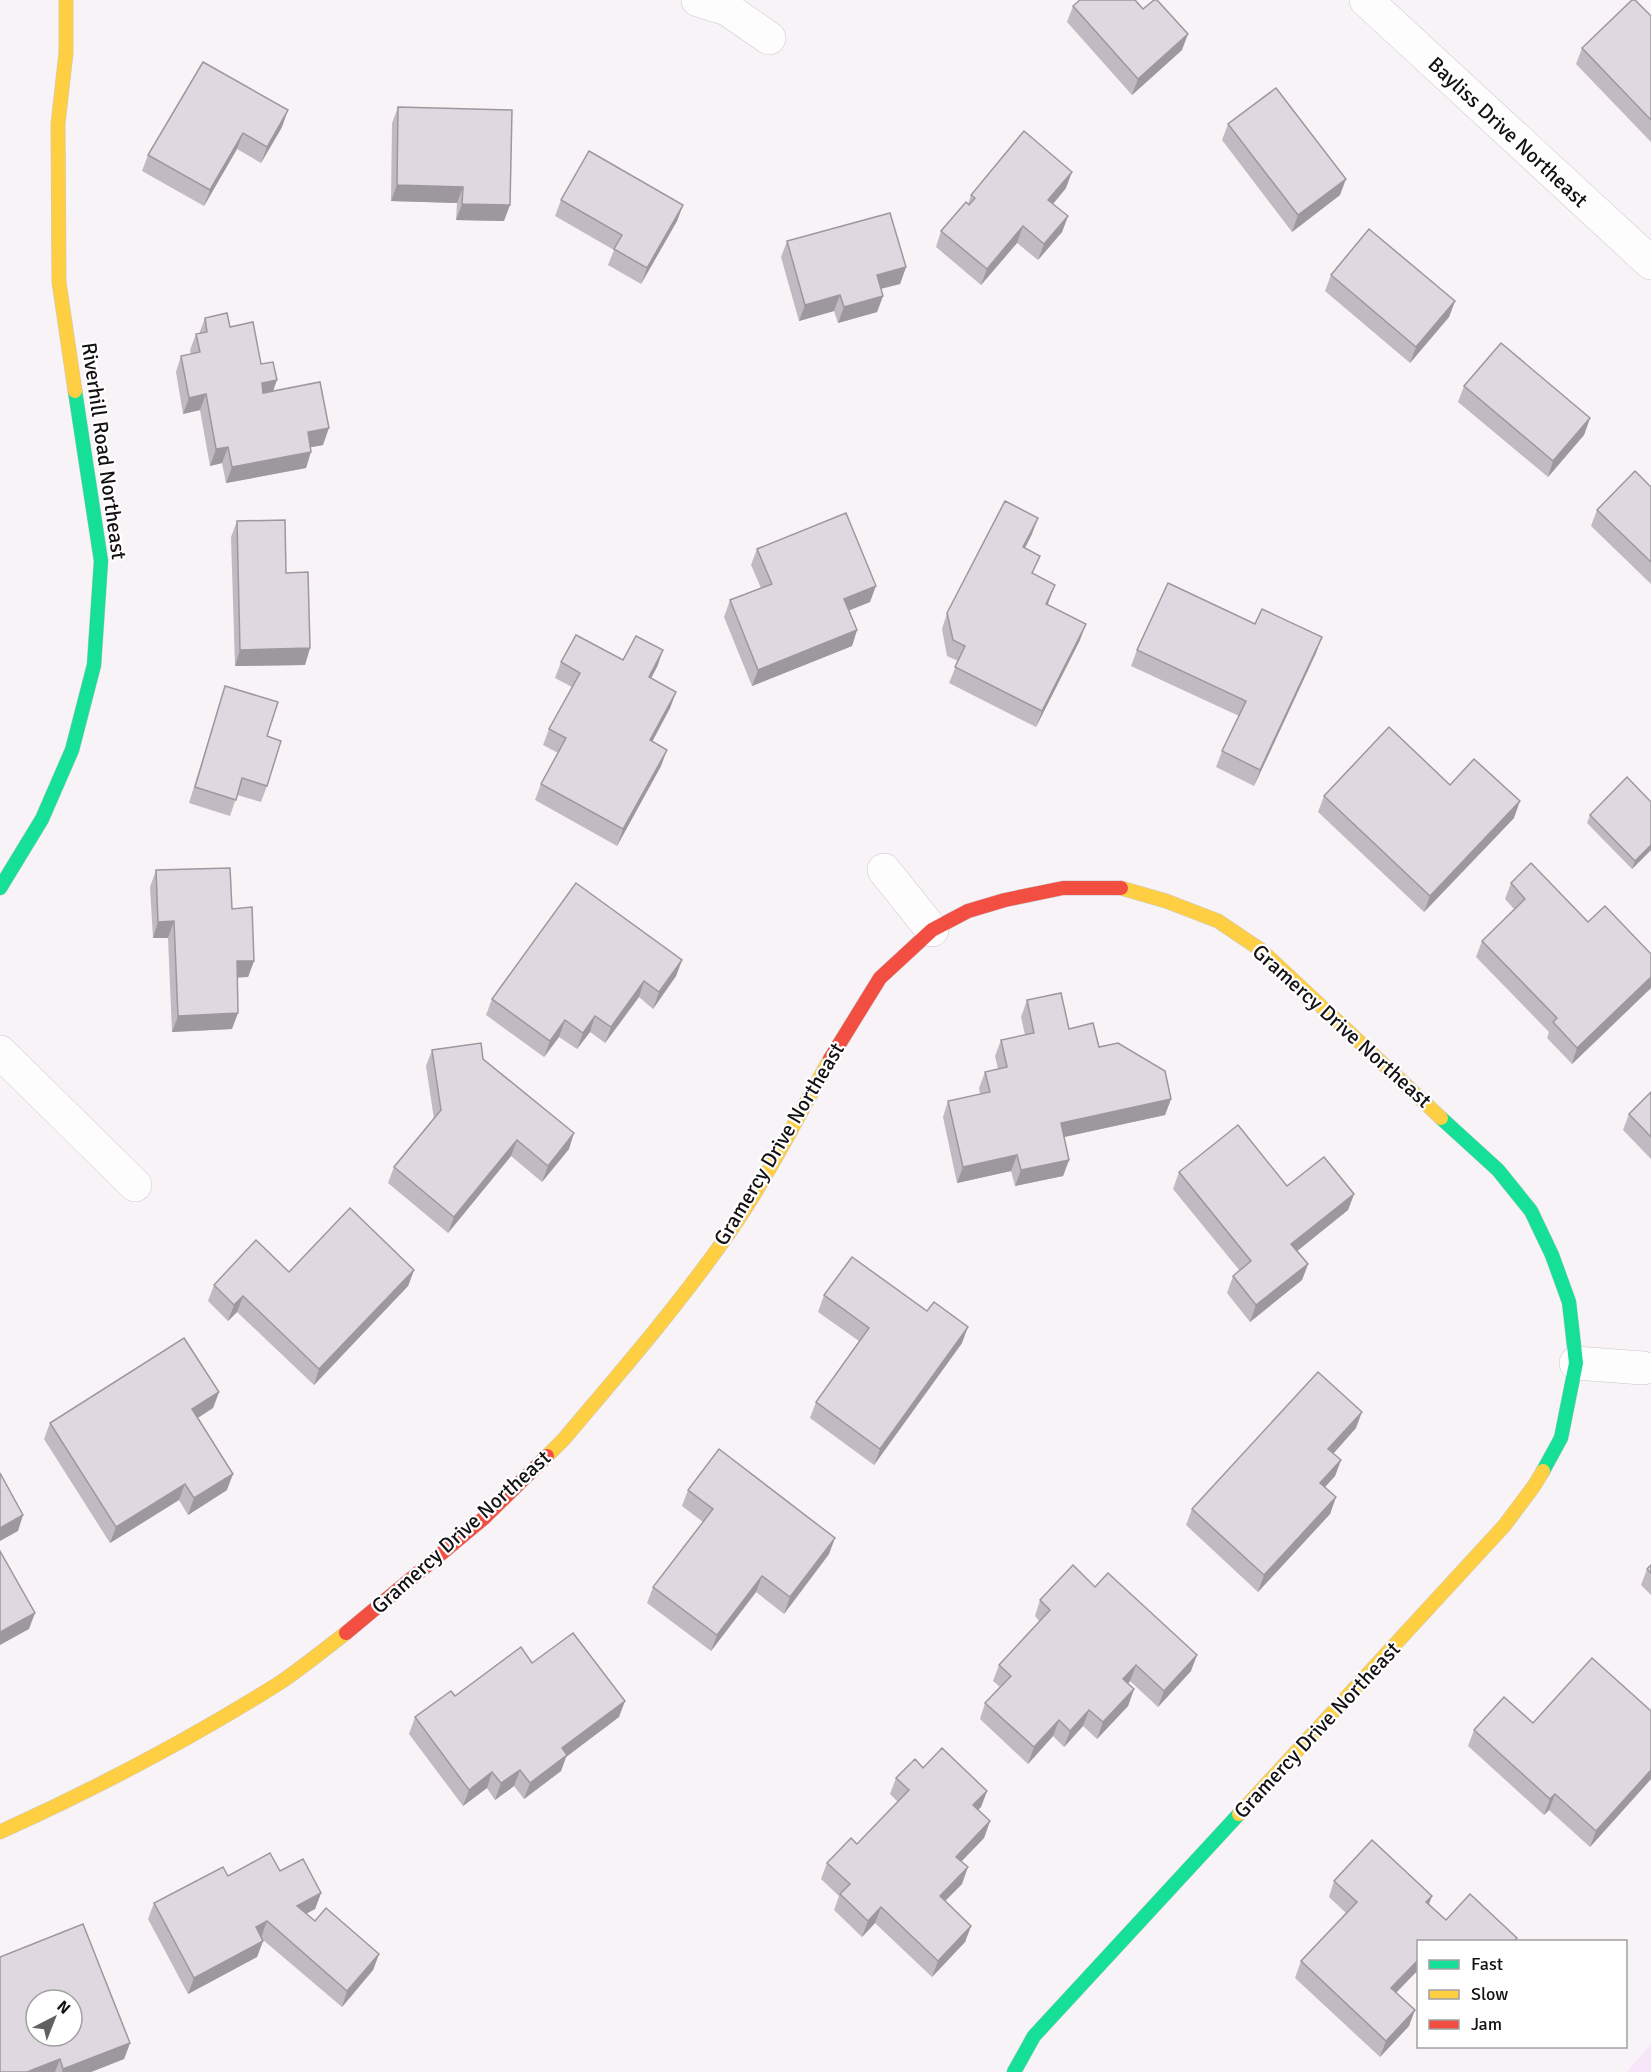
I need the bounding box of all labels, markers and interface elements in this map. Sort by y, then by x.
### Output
street label: Bayliss Drive Northeast [1423,51,1593,213]
street label: Riverhill Road Northeast [76,341,132,561]
street label: Gramercy Drive Northeast [1247,939,1437,1113]
street label: Gramercy Drive Northeast [708,1038,850,1250]
street label: Gramercy Drive Northeast [366,1445,556,1619]
street label: Gramercy Drive Northeast [1228,1636,1406,1824]
legend [1417,1940,1627,2048]
text: Fast [1471,1953,1503,1975]
text: Slow [1471,1983,1508,2005]
north arrow [24,1988,84,2048]
text: N [53,1996,74,2019]
text: Jam [1471,2013,1502,2035]

